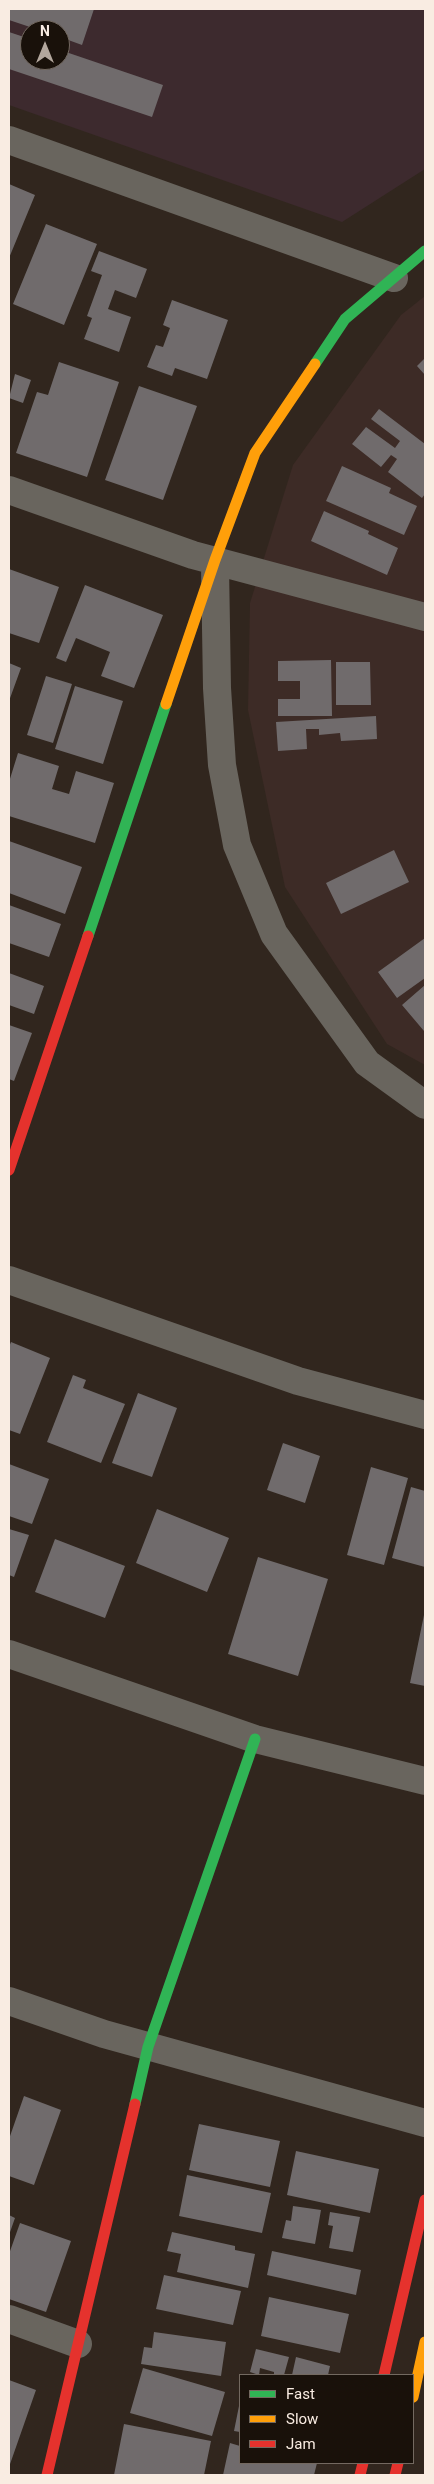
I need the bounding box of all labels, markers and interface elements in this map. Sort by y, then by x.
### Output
north arrow [20,20,70,70]
text: N [40,23,50,39]
legend [239,2374,414,2464]
text: Fast [286,2385,315,2403]
text: Slow [286,2410,318,2428]
text: Jam [286,2435,316,2453]

